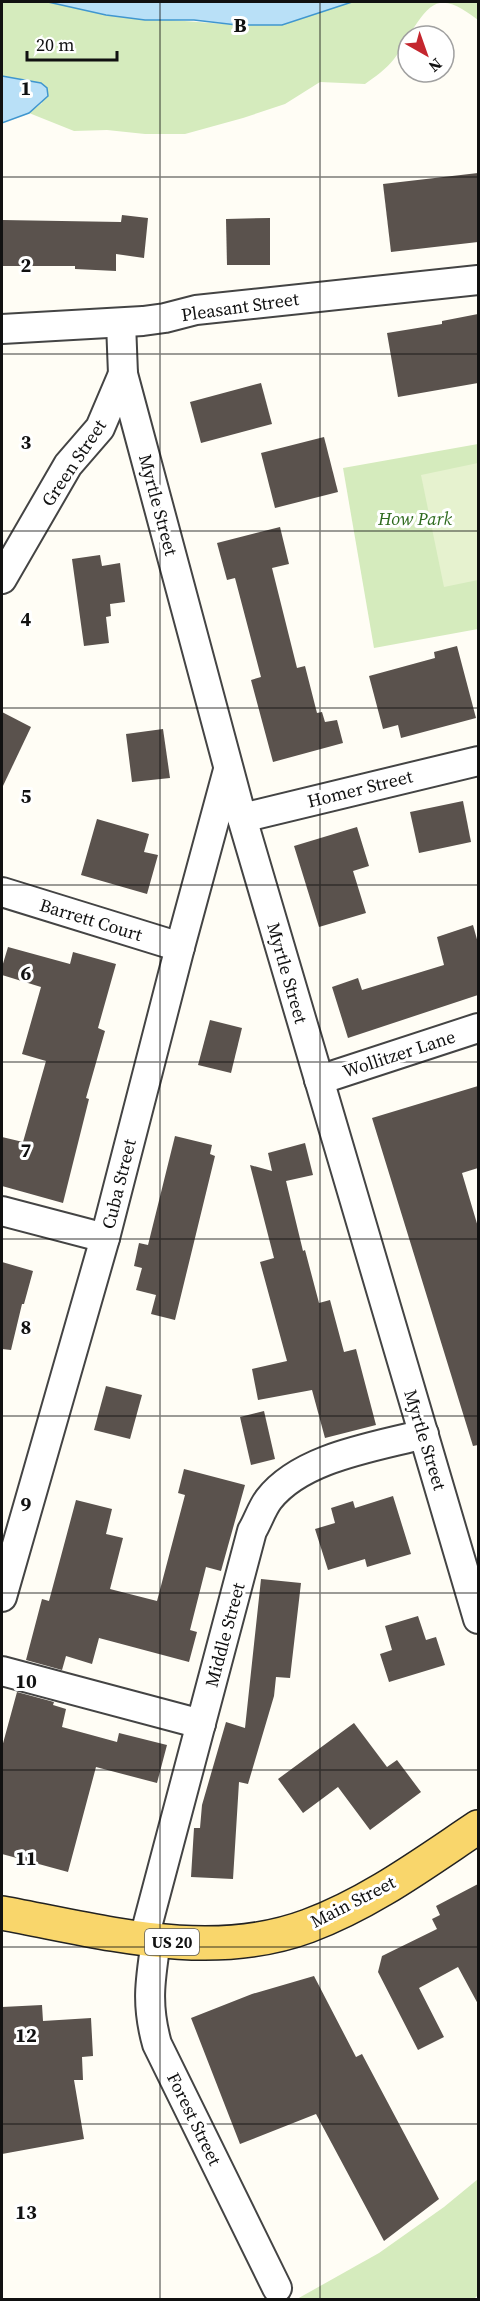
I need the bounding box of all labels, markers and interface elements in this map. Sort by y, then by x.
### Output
text: B [233,11,247,39]
scale bar [27,24,117,62]
north arrow [396,24,456,84]
text: 20 m [36,32,74,57]
text: N [424,53,447,78]
text: 1 [21,74,31,102]
text: 2 [21,251,32,279]
street label: Pleasant Street [180,286,300,327]
street label: Green Street [35,414,112,511]
text: 3 [21,428,32,456]
street label: Myrtle Street [133,451,184,558]
park label: How Park [377,506,452,531]
text: 4 [21,605,32,633]
street label: Homer Street [305,763,415,814]
text: 5 [21,782,32,810]
street label: Barrett Court [37,892,146,947]
street label: Myrtle Street [261,919,314,1026]
text: 6 [21,959,32,987]
street label: Wollitzer Lane [339,1024,458,1083]
text: 7 [21,1136,32,1164]
street label: Cuba Street [95,1136,142,1232]
text: 8 [21,1313,31,1341]
street label: Myrtle Street [398,1386,453,1493]
text: 9 [21,1490,32,1518]
street label: Middle Street [199,1580,251,1690]
text: 10 [15,1667,37,1695]
text: 11 [15,1844,37,1872]
street label: Main Street [306,1869,400,1934]
road number: US 20 [145,1929,199,1955]
text: 12 [15,2021,37,2049]
street label: Forest Street [161,2068,228,2170]
text: 13 [15,2198,37,2226]

